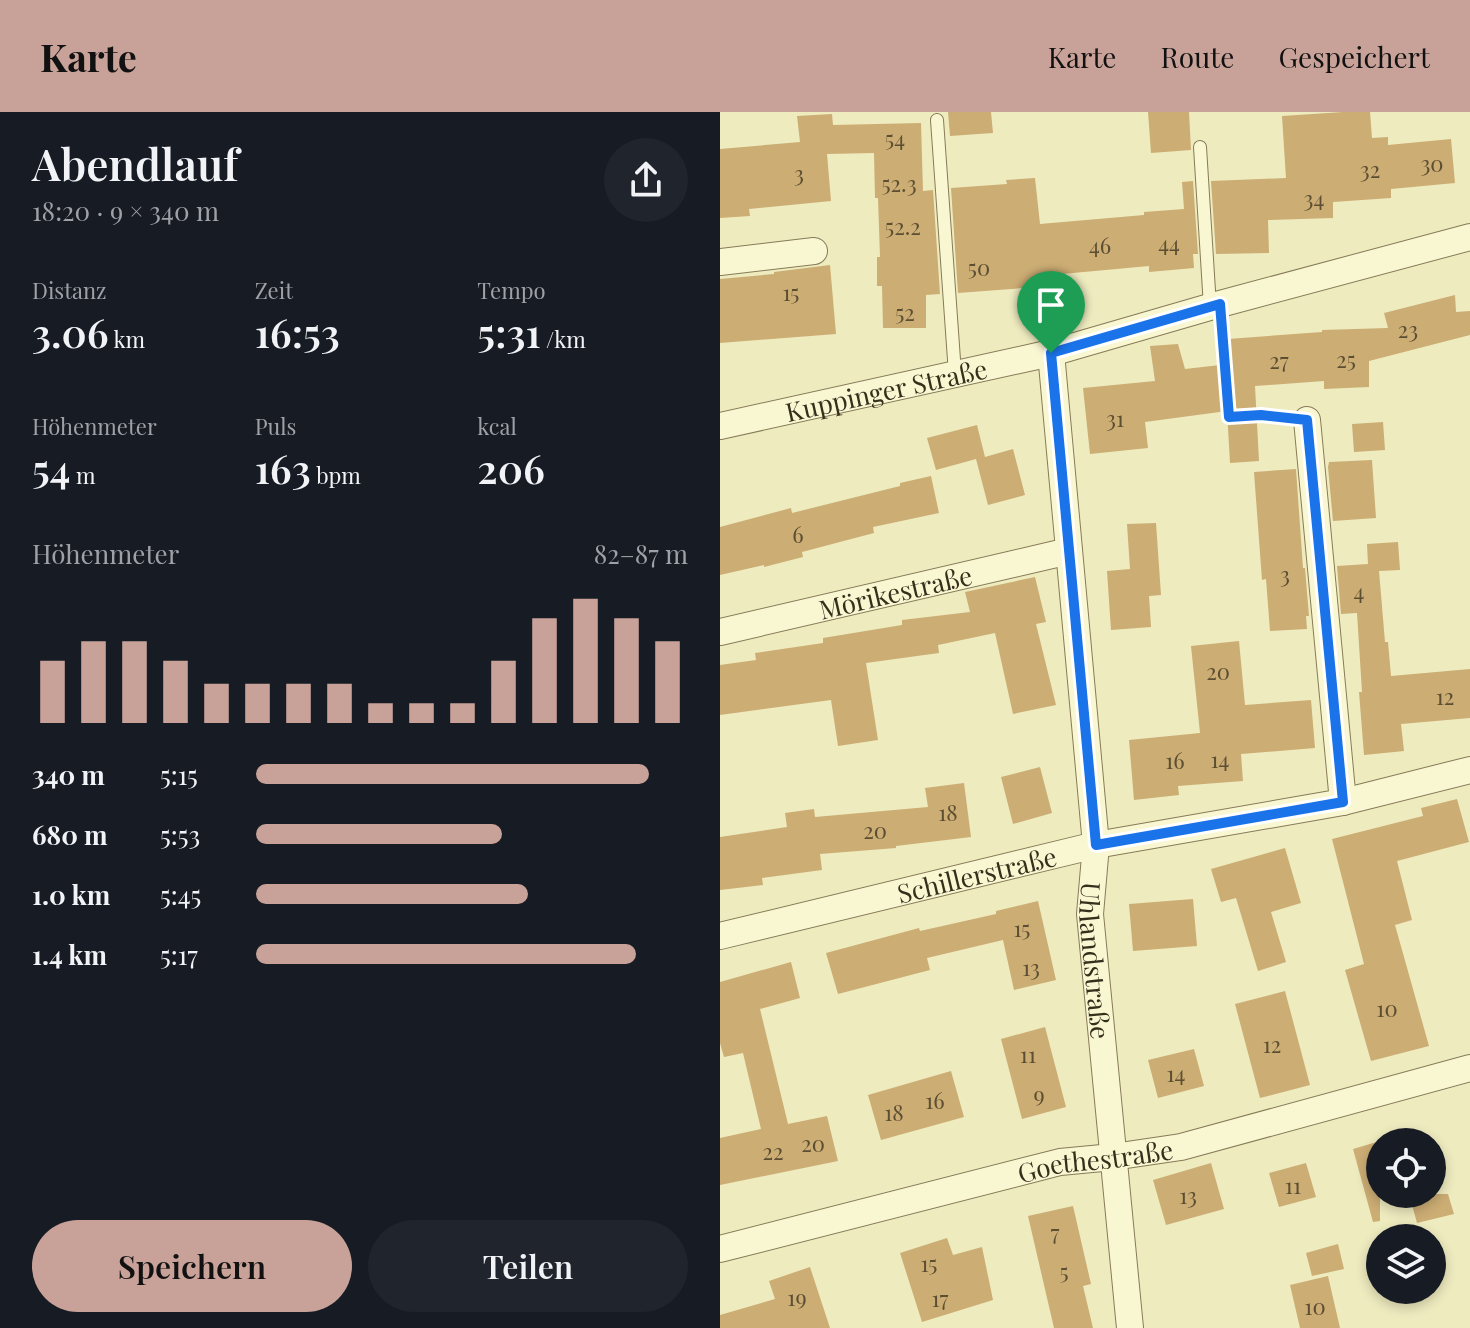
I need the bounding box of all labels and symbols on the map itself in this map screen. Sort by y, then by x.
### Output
house number: 54 [885,123,905,153]
house number: 30 [1420,148,1444,178]
house number: 32 [1360,154,1380,184]
house number: 3 [794,158,804,188]
house number: 52.3 [881,168,917,198]
house number: 34 [1304,183,1325,213]
house number: 52.2 [885,211,921,241]
house number: 44 [1158,228,1180,258]
house number: 46 [1089,230,1111,260]
house number: 50 [968,252,990,282]
pin [1017,271,1085,353]
house number: 15 [782,277,800,307]
house number: 52 [895,297,915,327]
house number: 23 [1398,314,1418,344]
house number: 25 [1336,344,1356,374]
house number: 27 [1269,345,1289,375]
street label: Kuppinger Straße [782,350,990,429]
house number: 31 [1106,403,1124,433]
house number: 6 [792,519,804,549]
street label: Mörikestraße [815,557,975,626]
house number: 3 [1280,559,1290,589]
house number: 4 [1354,576,1365,606]
house number: 20 [1206,656,1230,686]
house number: 12 [1436,681,1454,711]
house number: 14 [1210,744,1230,774]
house number: 16 [1165,745,1185,775]
house number: 18 [938,797,958,827]
house number: 20 [863,815,887,845]
street label: Schillerstraße [893,838,1060,910]
street label: Uhlandstraße [1073,881,1119,1040]
house number: 15 [1013,913,1031,943]
house number: 13 [1022,952,1040,982]
house number: 10 [1376,993,1398,1023]
house number: 12 [1263,1029,1281,1059]
house number: 11 [1020,1039,1036,1069]
house number: 14 [1166,1058,1186,1088]
house number: 9 [1033,1079,1045,1109]
house number: 16 [925,1085,945,1115]
house number: 18 [884,1097,904,1127]
house number: 20 [801,1128,825,1158]
street label: Goethestraße [1014,1131,1175,1190]
house number: 22 [762,1136,784,1166]
house number: 11 [1285,1170,1301,1200]
house number: 13 [1179,1180,1197,1210]
house number: 7 [1051,1217,1060,1247]
house number: 15 [920,1248,938,1278]
house number: 5 [1059,1256,1069,1286]
house number: 19 [787,1282,807,1312]
house number: 17 [931,1283,949,1313]
house number: 10 [1304,1291,1326,1321]

